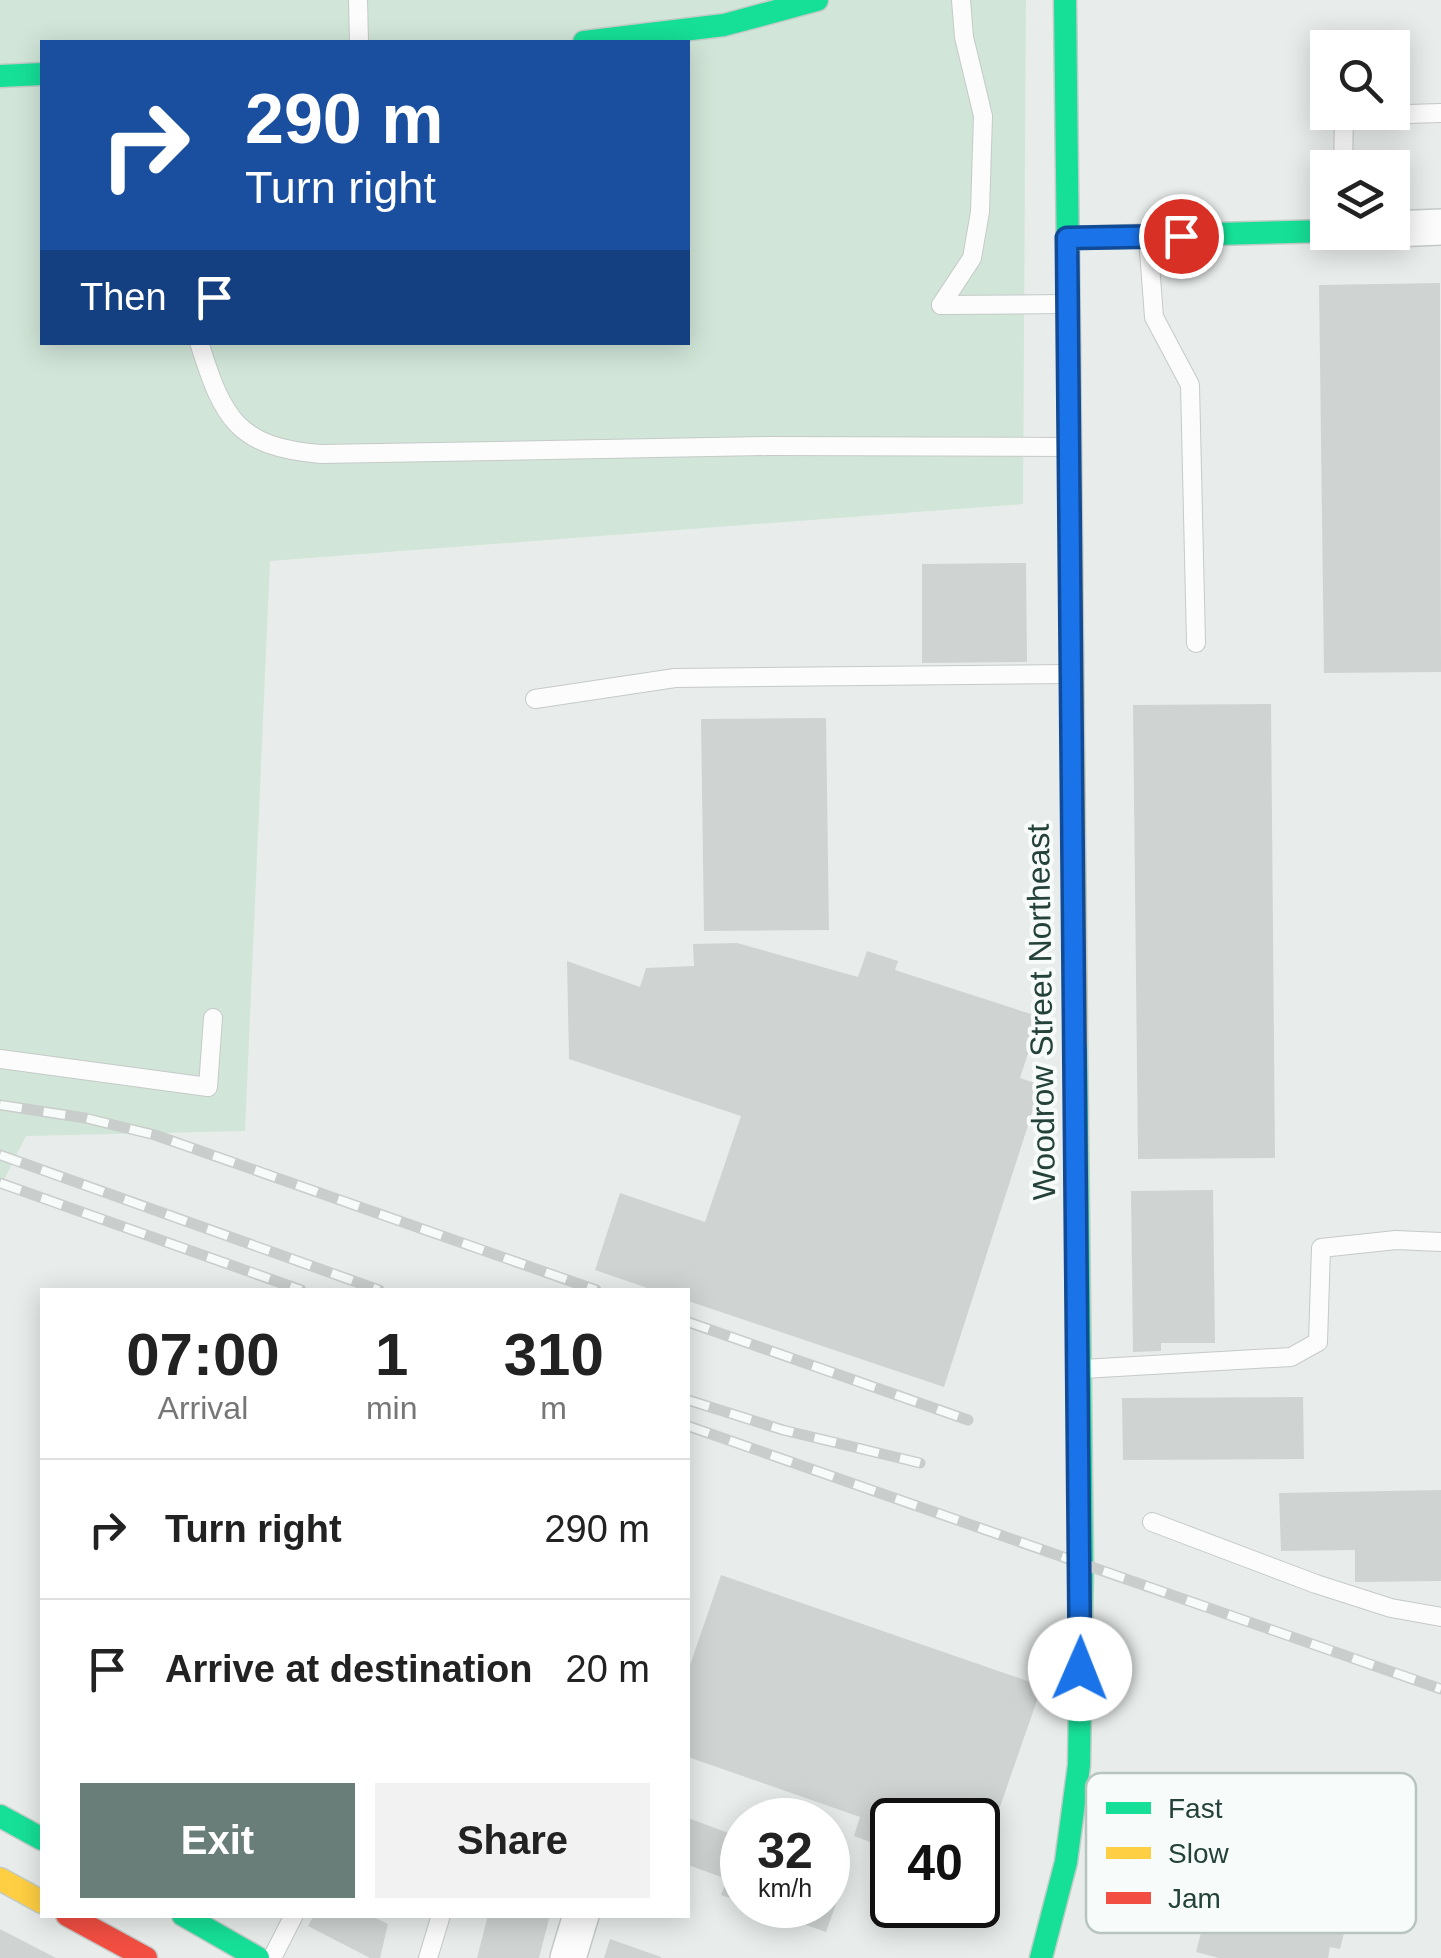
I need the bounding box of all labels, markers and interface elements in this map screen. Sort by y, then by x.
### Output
map controls [1310,30,1410,250]
button: search [1310,30,1410,130]
icon: right [80,80,210,210]
text: 290 m [245,80,443,158]
button: layers [1310,150,1410,250]
text: Turn right [245,162,436,213]
pin [1139,194,1224,279]
icon: arrive [1154,209,1209,264]
icon: arrive [187,270,242,325]
text: Then [80,276,167,318]
street label: Woodrow Street Northeast [1020,823,1062,1201]
text: 07:00 [126,1321,280,1388]
text: 1 [375,1321,408,1388]
text: 310 [504,1321,604,1388]
text: Arrival [158,1390,248,1426]
text: min [366,1390,417,1426]
text: m [540,1390,567,1426]
icon: right [80,1502,135,1557]
text: Turn right [165,1508,342,1550]
text: 290 m [544,1508,650,1550]
position arrow [1028,1617,1132,1721]
icon: arrive [80,1642,135,1697]
text: Arrive at destination [165,1648,532,1690]
text: 20 m [566,1648,650,1690]
legend [1086,1773,1416,1933]
button: Exit [80,1783,355,1898]
button: Share [375,1783,650,1898]
text: Fast [1168,1793,1223,1824]
speed limit sign: 40 [870,1798,1000,1928]
text: 32 [757,1823,813,1879]
text: Slow [1168,1838,1229,1869]
text: km/h [758,1874,812,1902]
text: Jam [1168,1883,1221,1914]

